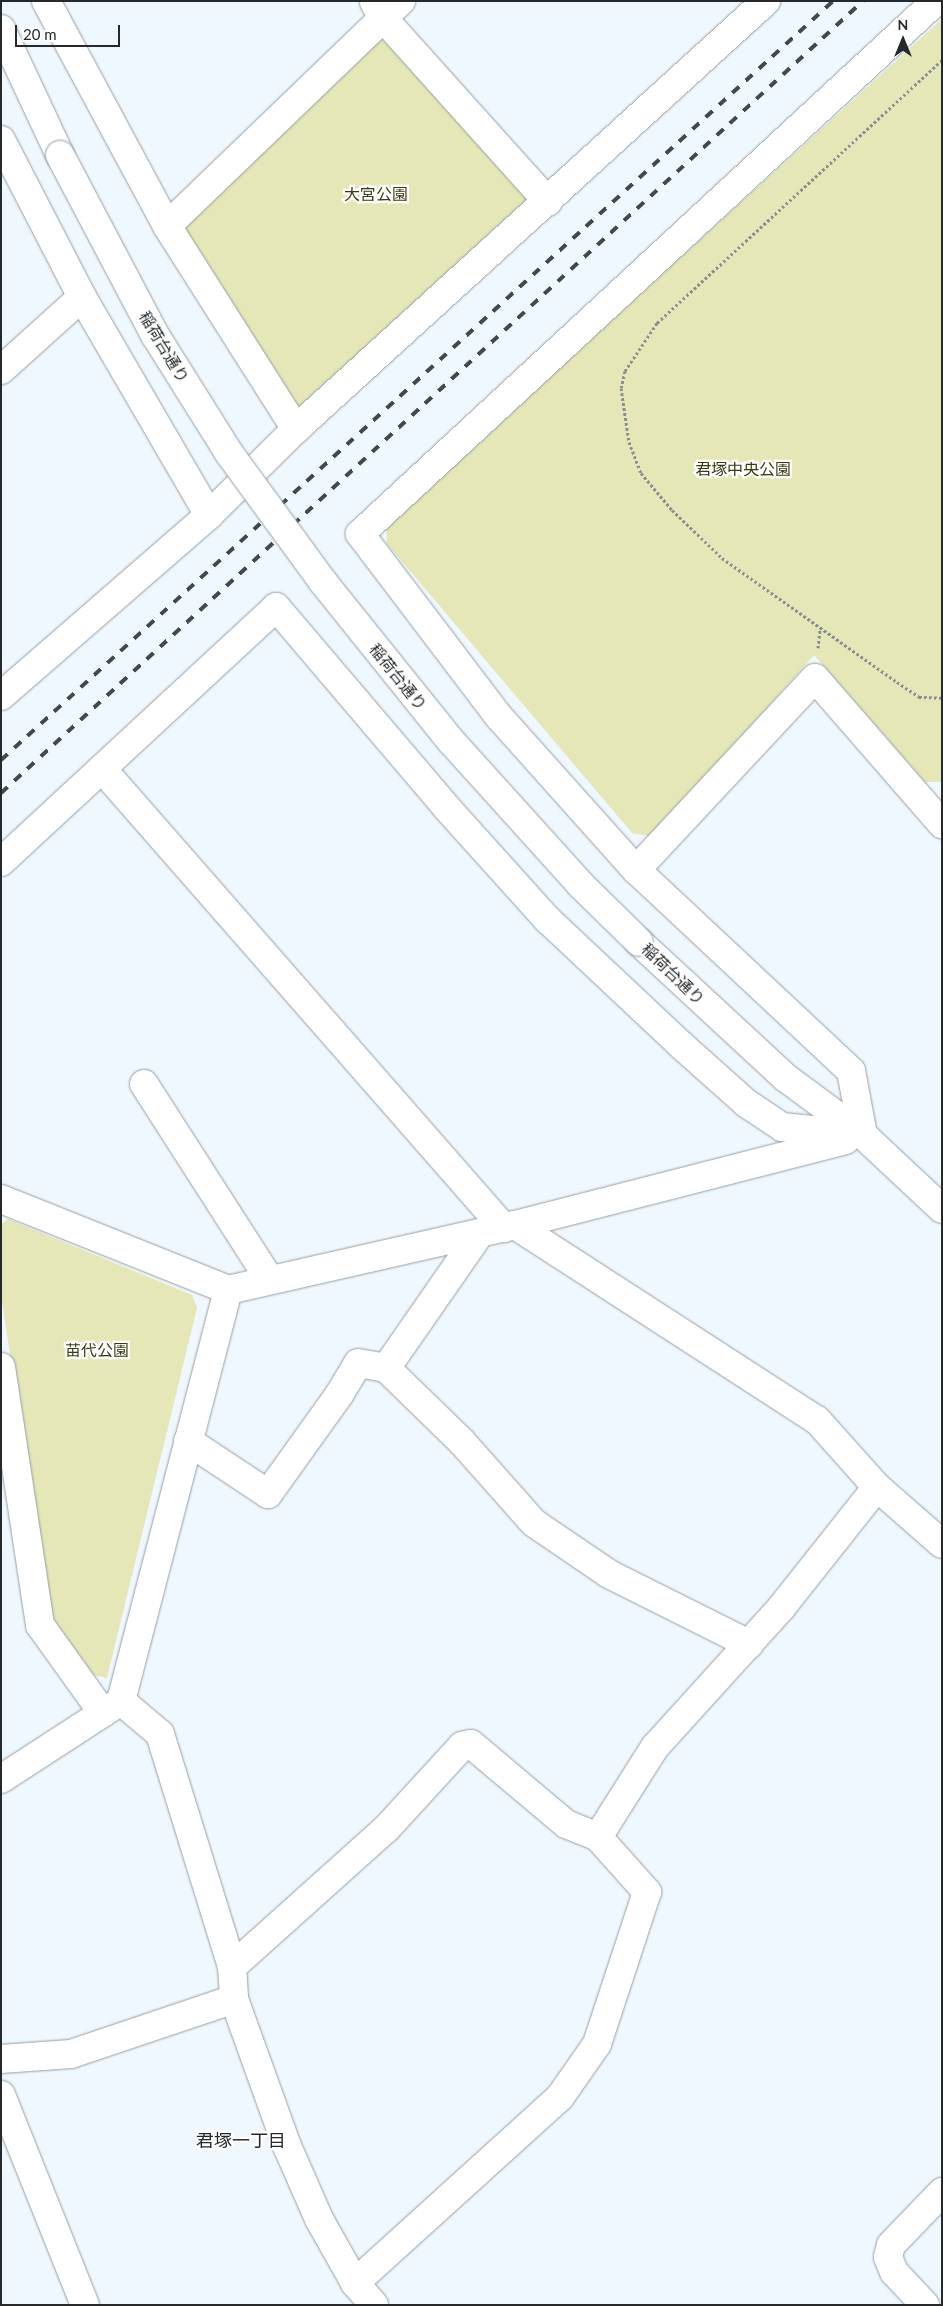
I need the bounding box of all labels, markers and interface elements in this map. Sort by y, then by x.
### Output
scale bar [18,15,122,47]
north arrow [878,15,928,65]
text: N [898,16,908,33]
text: 20 m [23,25,57,43]
park label: 大宮公園 [344,184,408,204]
street label: 稲荷台通り [135,308,193,386]
park label: 君塚中央公園 [695,459,791,479]
street label: 稲荷台通り [365,640,431,714]
street label: 稲荷台通り [638,939,708,1009]
park label: 苗代公園 [65,1340,129,1360]
district label: 君塚一丁目 [196,2129,286,2151]

